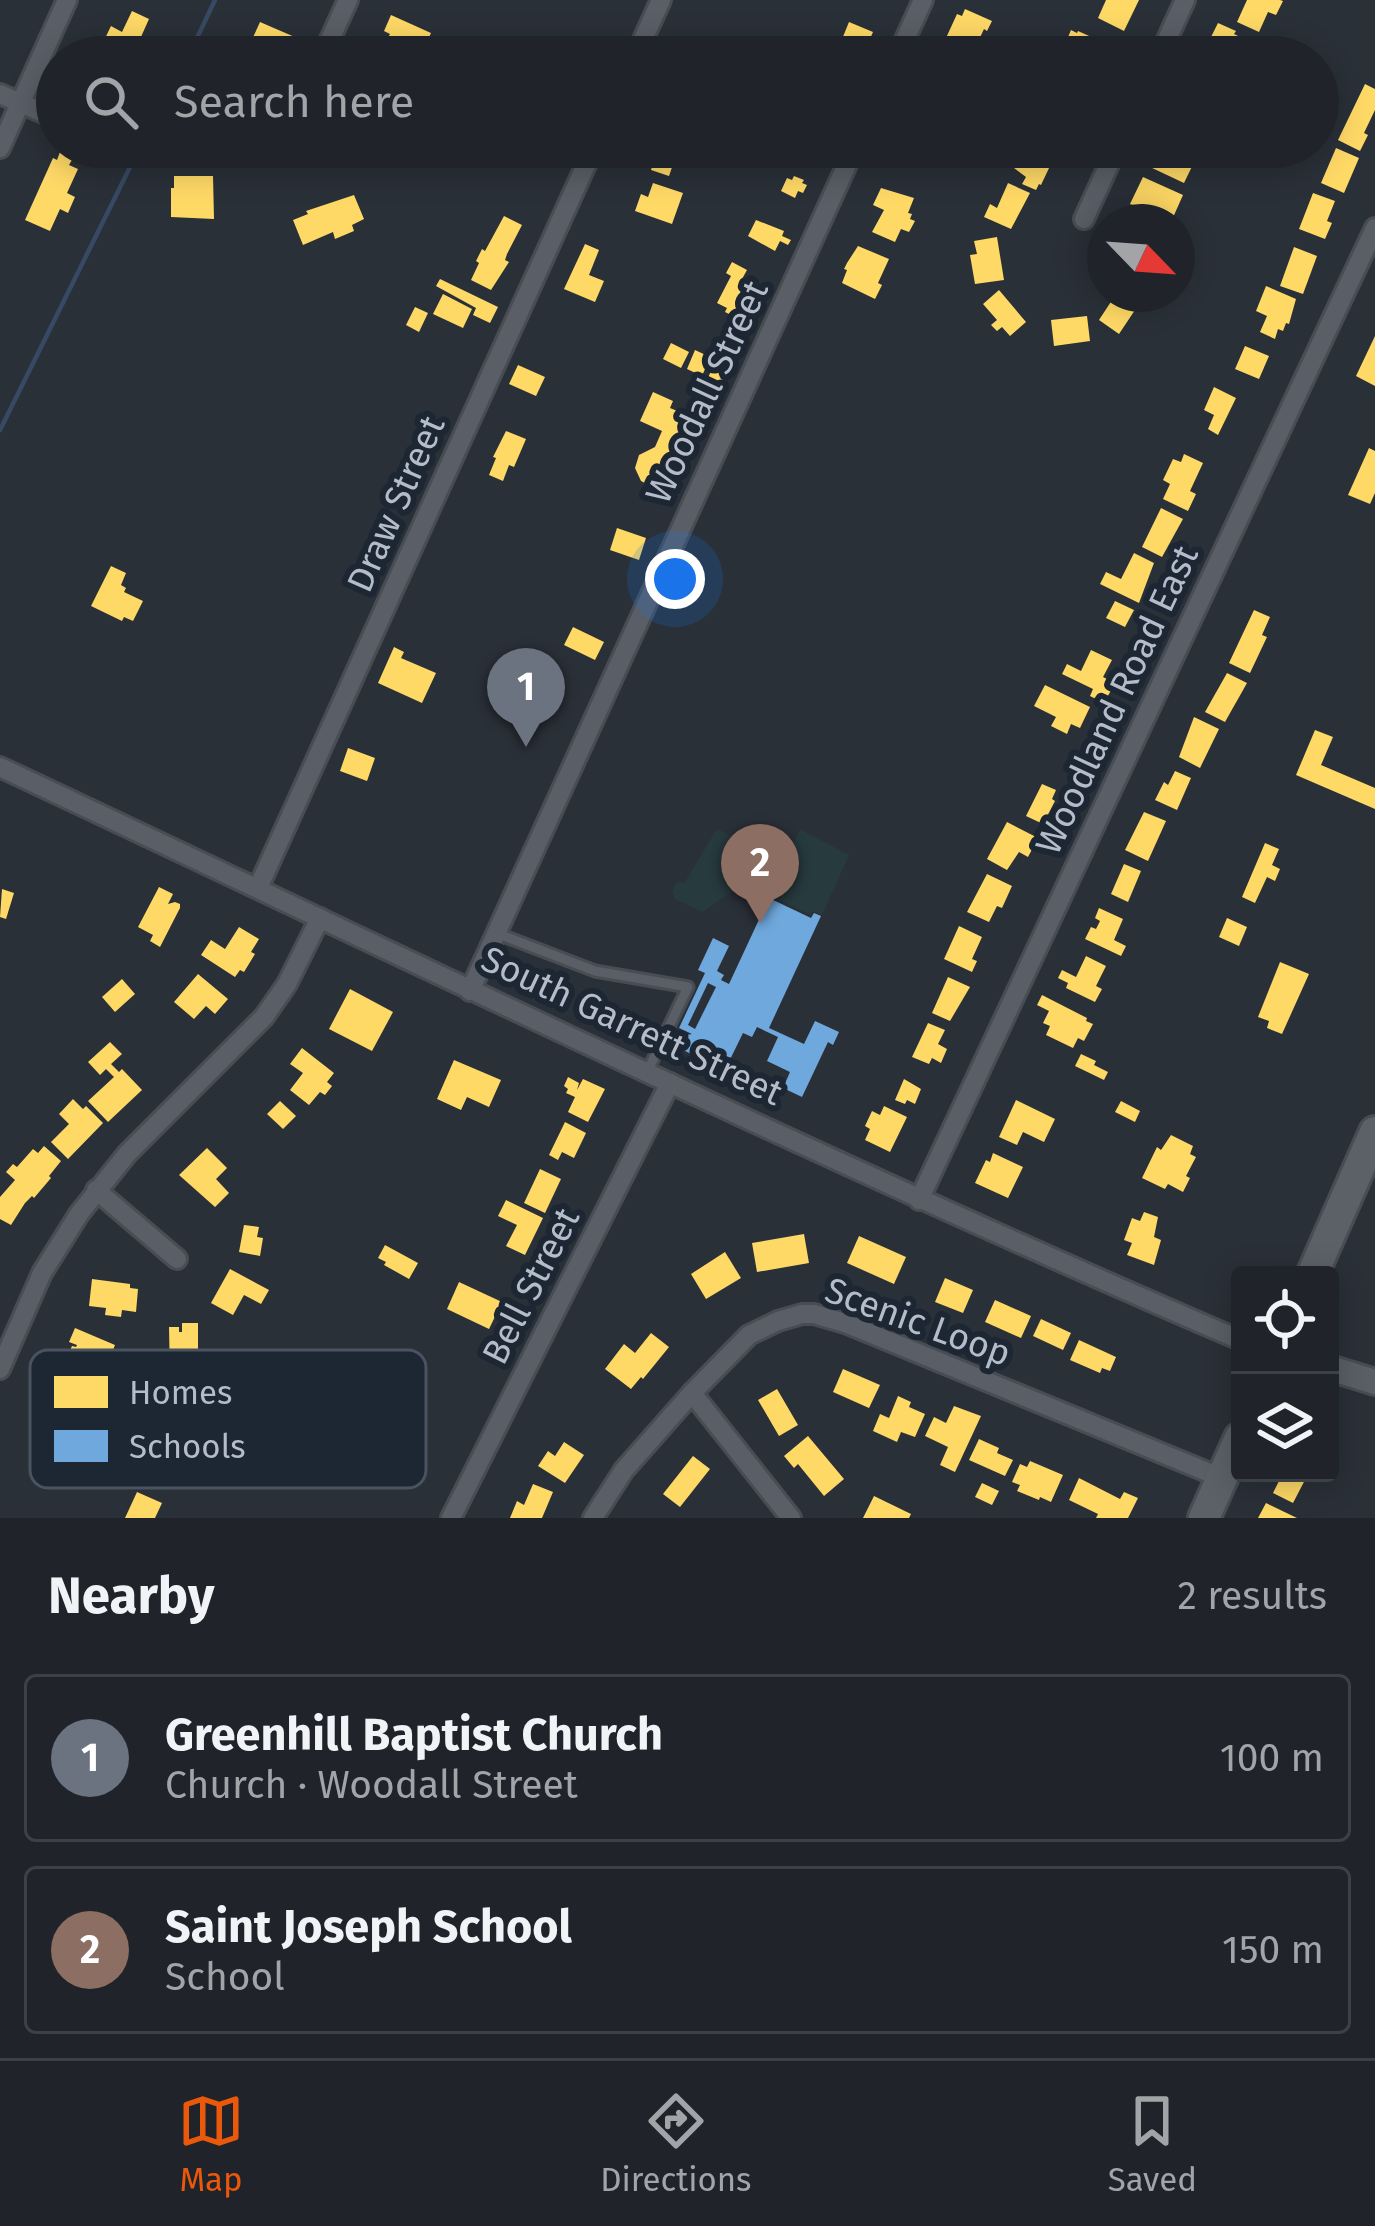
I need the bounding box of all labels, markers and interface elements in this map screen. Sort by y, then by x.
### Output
search box [36,36,1339,168]
icon: search [78,69,144,135]
text: Search here [174,75,414,129]
north arrow [1087,204,1195,312]
street label: Woodall Street [636,274,778,510]
street label: Draw Street [338,409,454,599]
street label: Woodland Road East [1026,539,1208,861]
your location [645,549,705,609]
pin: 1 [487,648,565,747]
pin: 2 [721,824,799,923]
street label: South Garrett Street [474,937,790,1115]
street label: Bell Street [473,1200,589,1372]
map controls [1231,1266,1339,1482]
button: locate [1231,1266,1339,1374]
street label: Scenic Loop [819,1268,1017,1376]
legend [30,1350,426,1488]
text: Homes [129,1373,232,1413]
button: layers [1231,1374,1339,1482]
text: Schools [129,1427,246,1467]
text: Nearby [48,1565,214,1627]
text: 2 results [1178,1573,1327,1619]
text: Greenhill Baptist Church [165,1708,663,1762]
text: 1 [81,1735,99,1781]
text: 100 m [1220,1735,1324,1781]
text: Church · Woodall Street [165,1762,578,1808]
text: Saint Joseph School [165,1900,572,1954]
text: 2 [80,1927,100,1973]
text: 150 m [1222,1927,1324,1973]
text: School [165,1954,285,2000]
tab: Map [178,2088,244,2200]
tab: Directions [600,2088,752,2200]
tab: Saved [1108,2088,1197,2200]

